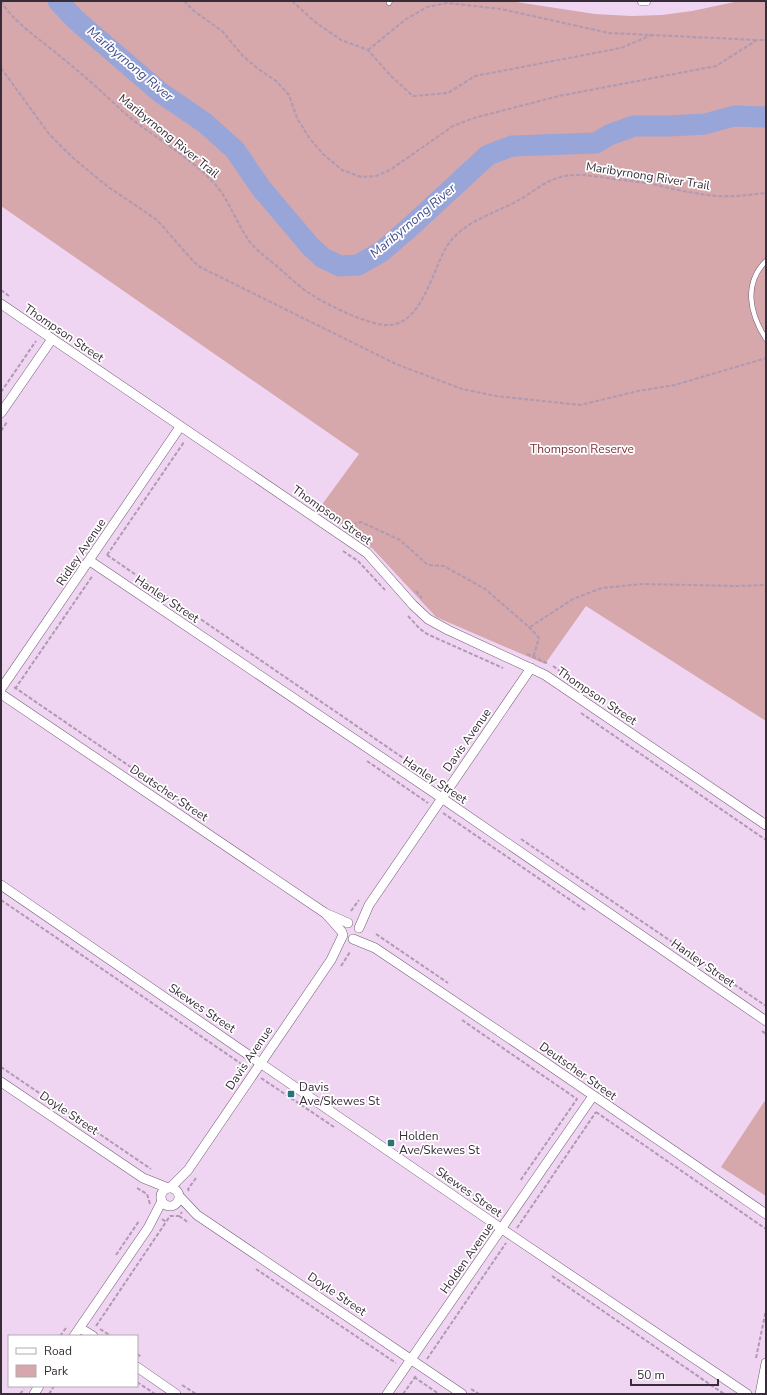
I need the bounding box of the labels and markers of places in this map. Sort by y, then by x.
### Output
place label: Davis Ave/Skewes St [299,1079,380,1109]
marker: Davis Ave/Skewes St [286,1089,296,1099]
place label: Holden Ave/Skewes St [399,1128,480,1158]
marker: Holden Ave/Skewes St [386,1138,396,1148]

